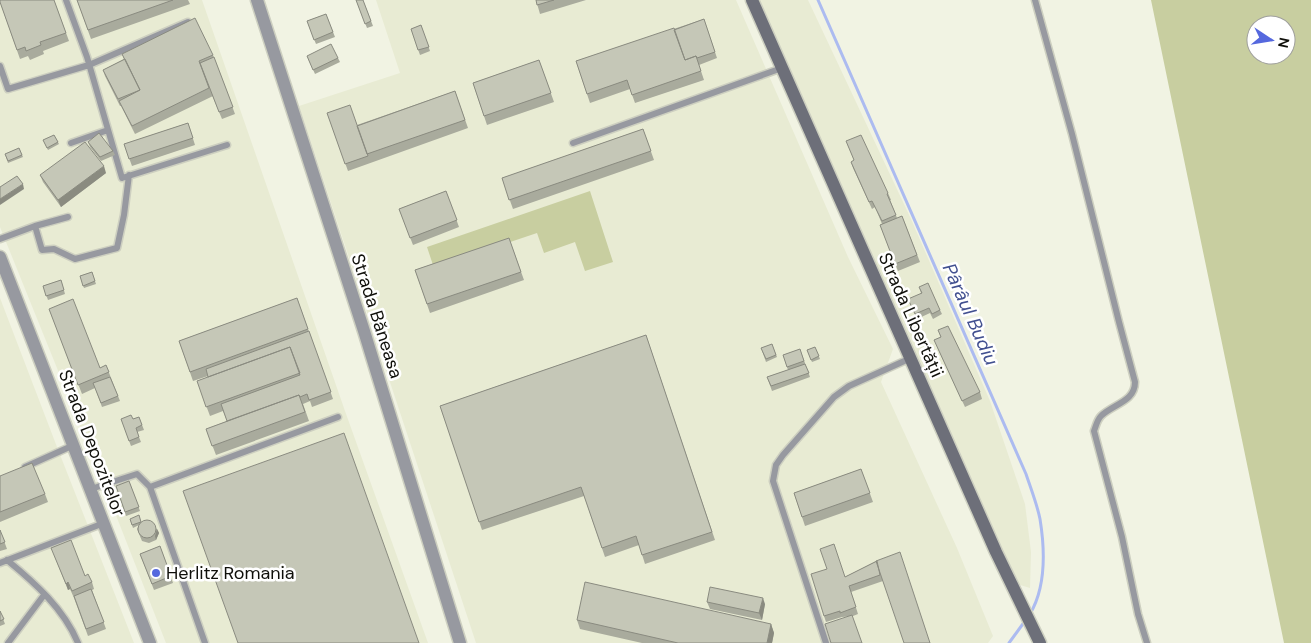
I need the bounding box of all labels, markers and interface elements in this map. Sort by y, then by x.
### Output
north arrow [1246,15,1296,65]
text: N [1274,36,1294,50]
street label: Strada Libertății [873,249,949,381]
street label: Strada Băneasa [346,251,408,381]
water label: Pârâul Budiu [937,259,1004,369]
street label: Strada Depozitelor [53,366,131,520]
place label: Herlitz Romania [166,561,295,585]
marker: Herlitz Romania [150,567,162,579]

